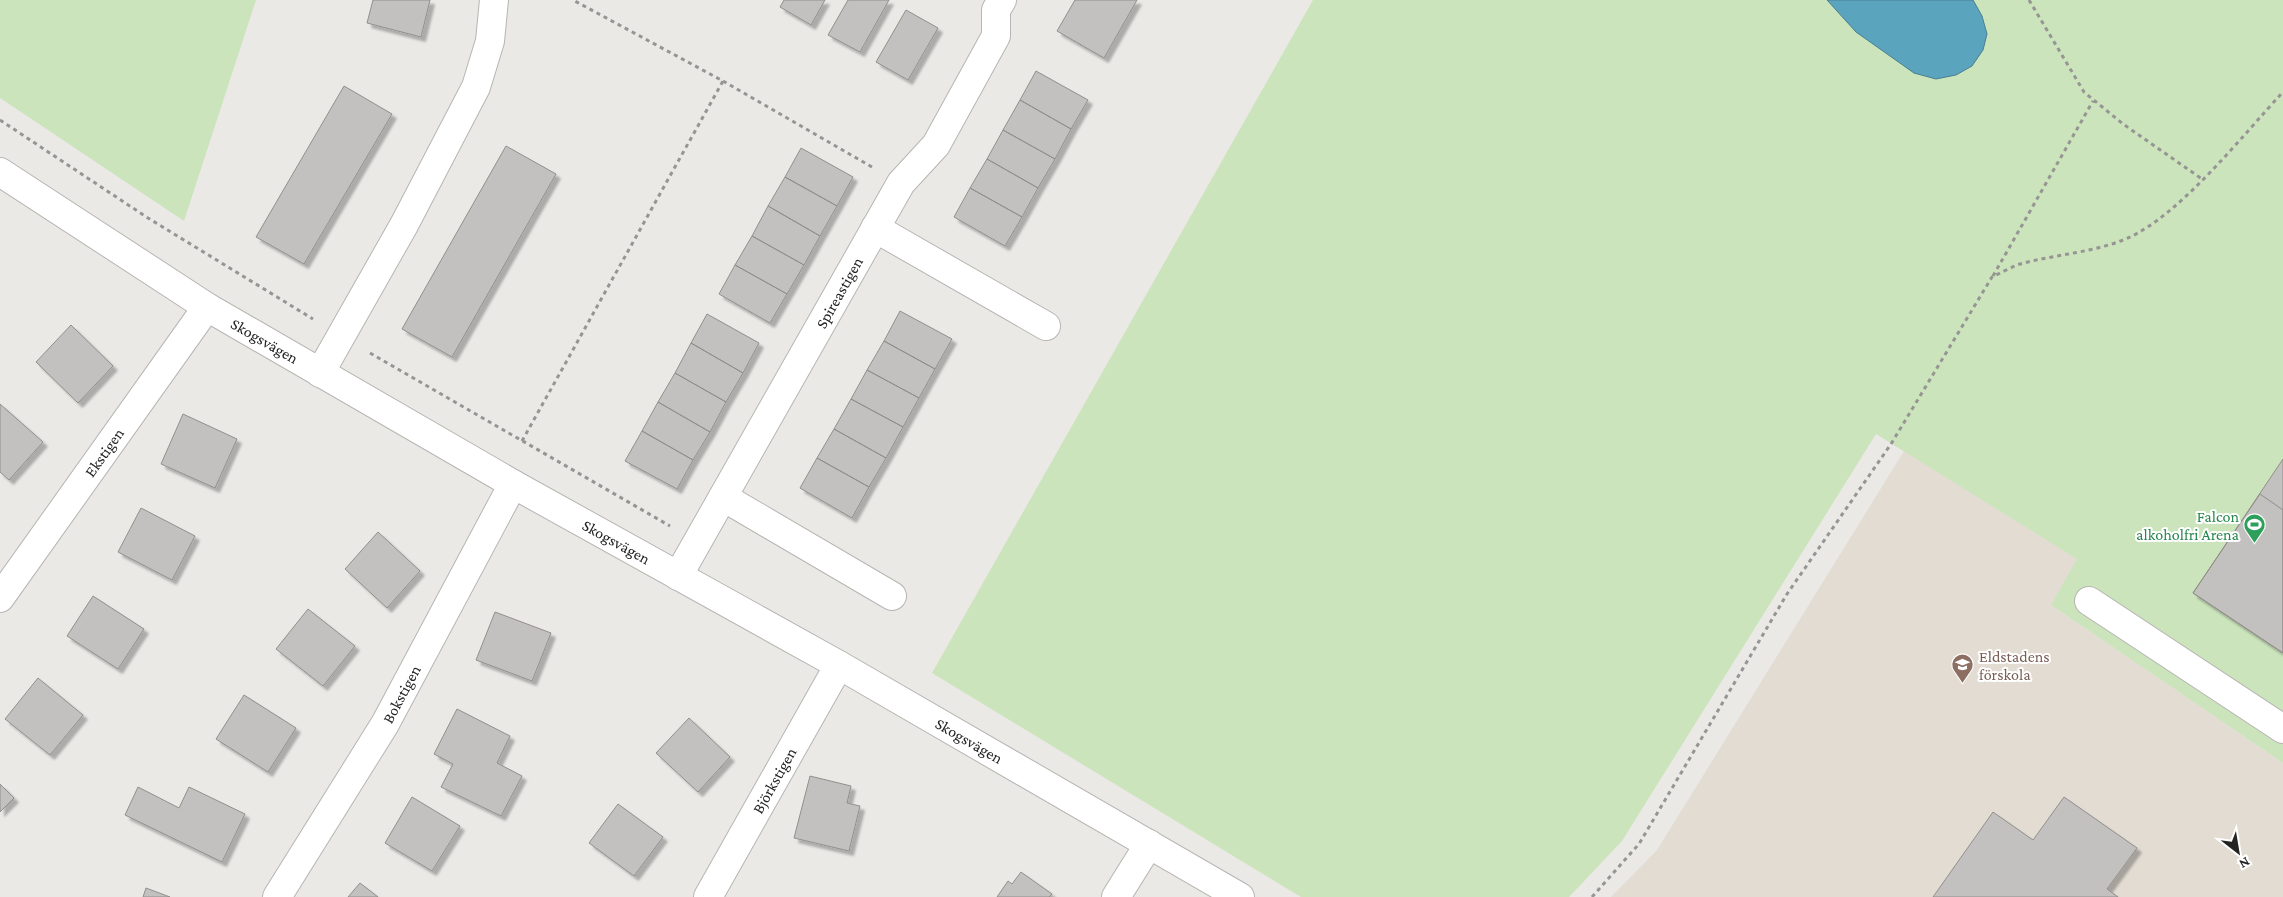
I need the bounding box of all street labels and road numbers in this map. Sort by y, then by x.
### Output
street label: Spireastigen [812,254,866,331]
street label: Skogsvägen [228,315,302,367]
street label: Ekstigen [81,425,127,480]
street label: Skogsvägen [579,516,653,568]
street label: Bokstigen [379,662,424,726]
street label: Skogsvägen [932,715,1006,767]
street label: Björkstigen [749,744,800,816]

